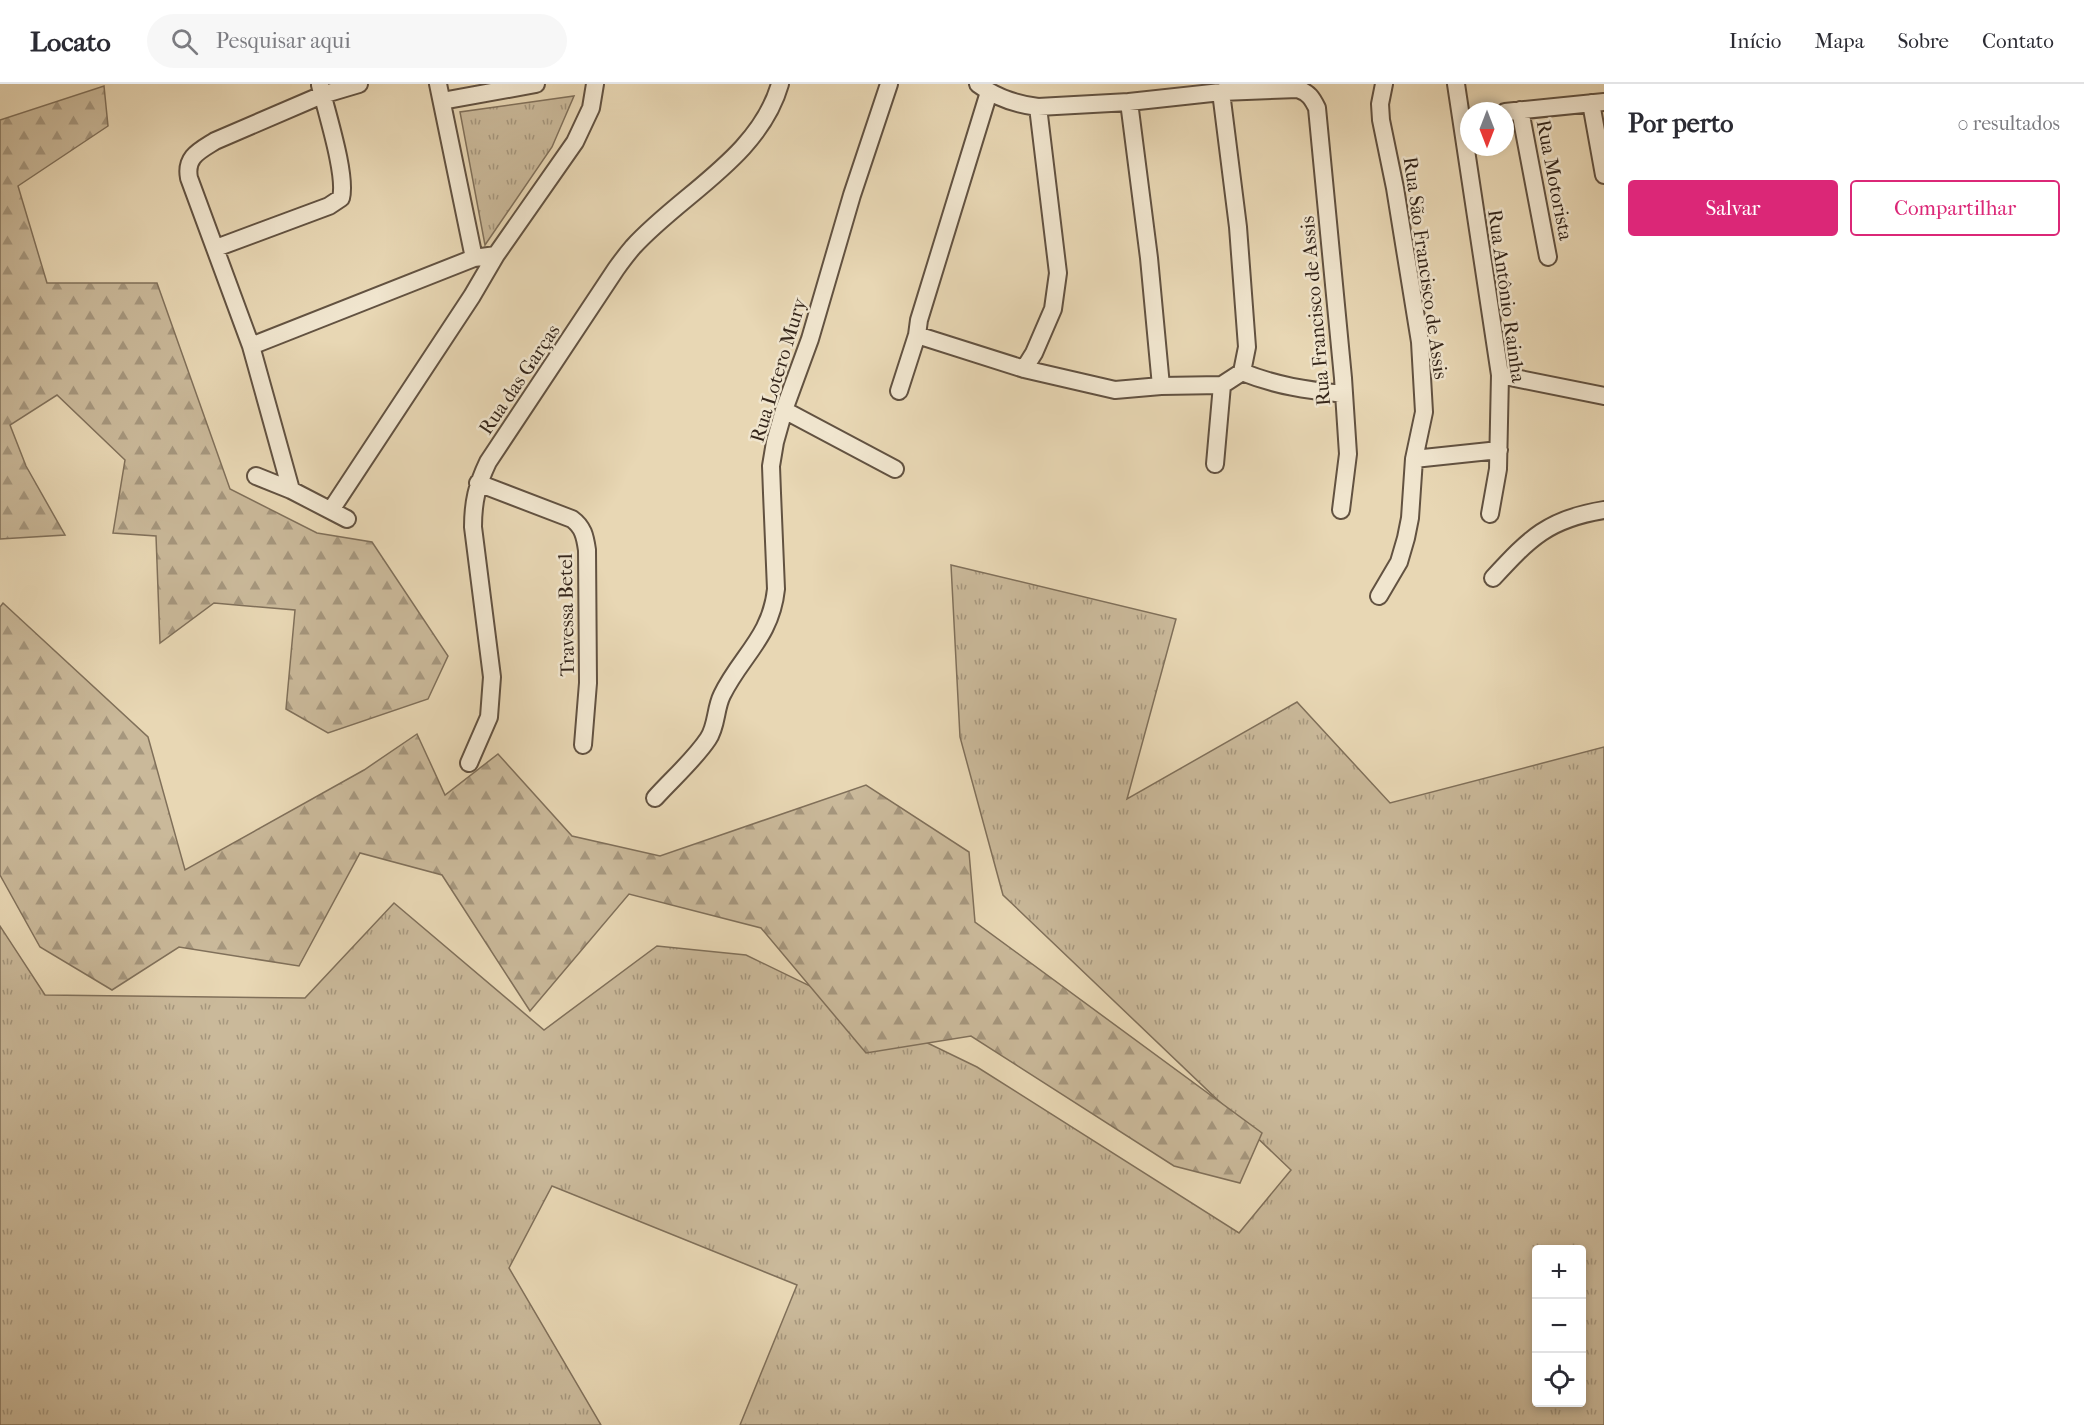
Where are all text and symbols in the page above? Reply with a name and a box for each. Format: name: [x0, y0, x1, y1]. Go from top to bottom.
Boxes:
search box: [147, 14, 567, 68]
text: Locato: [30, 25, 111, 58]
icon: search: [168, 25, 201, 58]
text: Pesquisar aqui: [216, 28, 351, 54]
text: Início: [1729, 29, 1781, 53]
text: Mapa: [1814, 29, 1864, 53]
text: Sobre: [1897, 29, 1949, 53]
text: Contato: [1982, 29, 2054, 53]
north arrow: [1460, 102, 1514, 156]
text: Por perto: [1628, 108, 1733, 139]
text: 0 resultados: [1957, 112, 2060, 135]
street label: Rua Motorista: [1532, 118, 1578, 243]
street label: Rua São Francisco de Assis: [1398, 155, 1453, 381]
button: Salvar: [1628, 180, 1838, 236]
button: Compartilhar: [1850, 180, 2060, 236]
street label: Rua Antônio Rainha: [1483, 208, 1530, 385]
street label: Rua Francisco de Assis: [1296, 215, 1335, 407]
street label: Rua Lotero Mury: [746, 294, 812, 445]
street label: Rua das Garças: [474, 320, 565, 439]
street label: Travessa Betel: [554, 553, 579, 677]
map controls: [1532, 1245, 1586, 1407]
button: +: [1532, 1245, 1586, 1299]
button: −: [1532, 1299, 1586, 1353]
button: locate: [1532, 1353, 1586, 1407]

